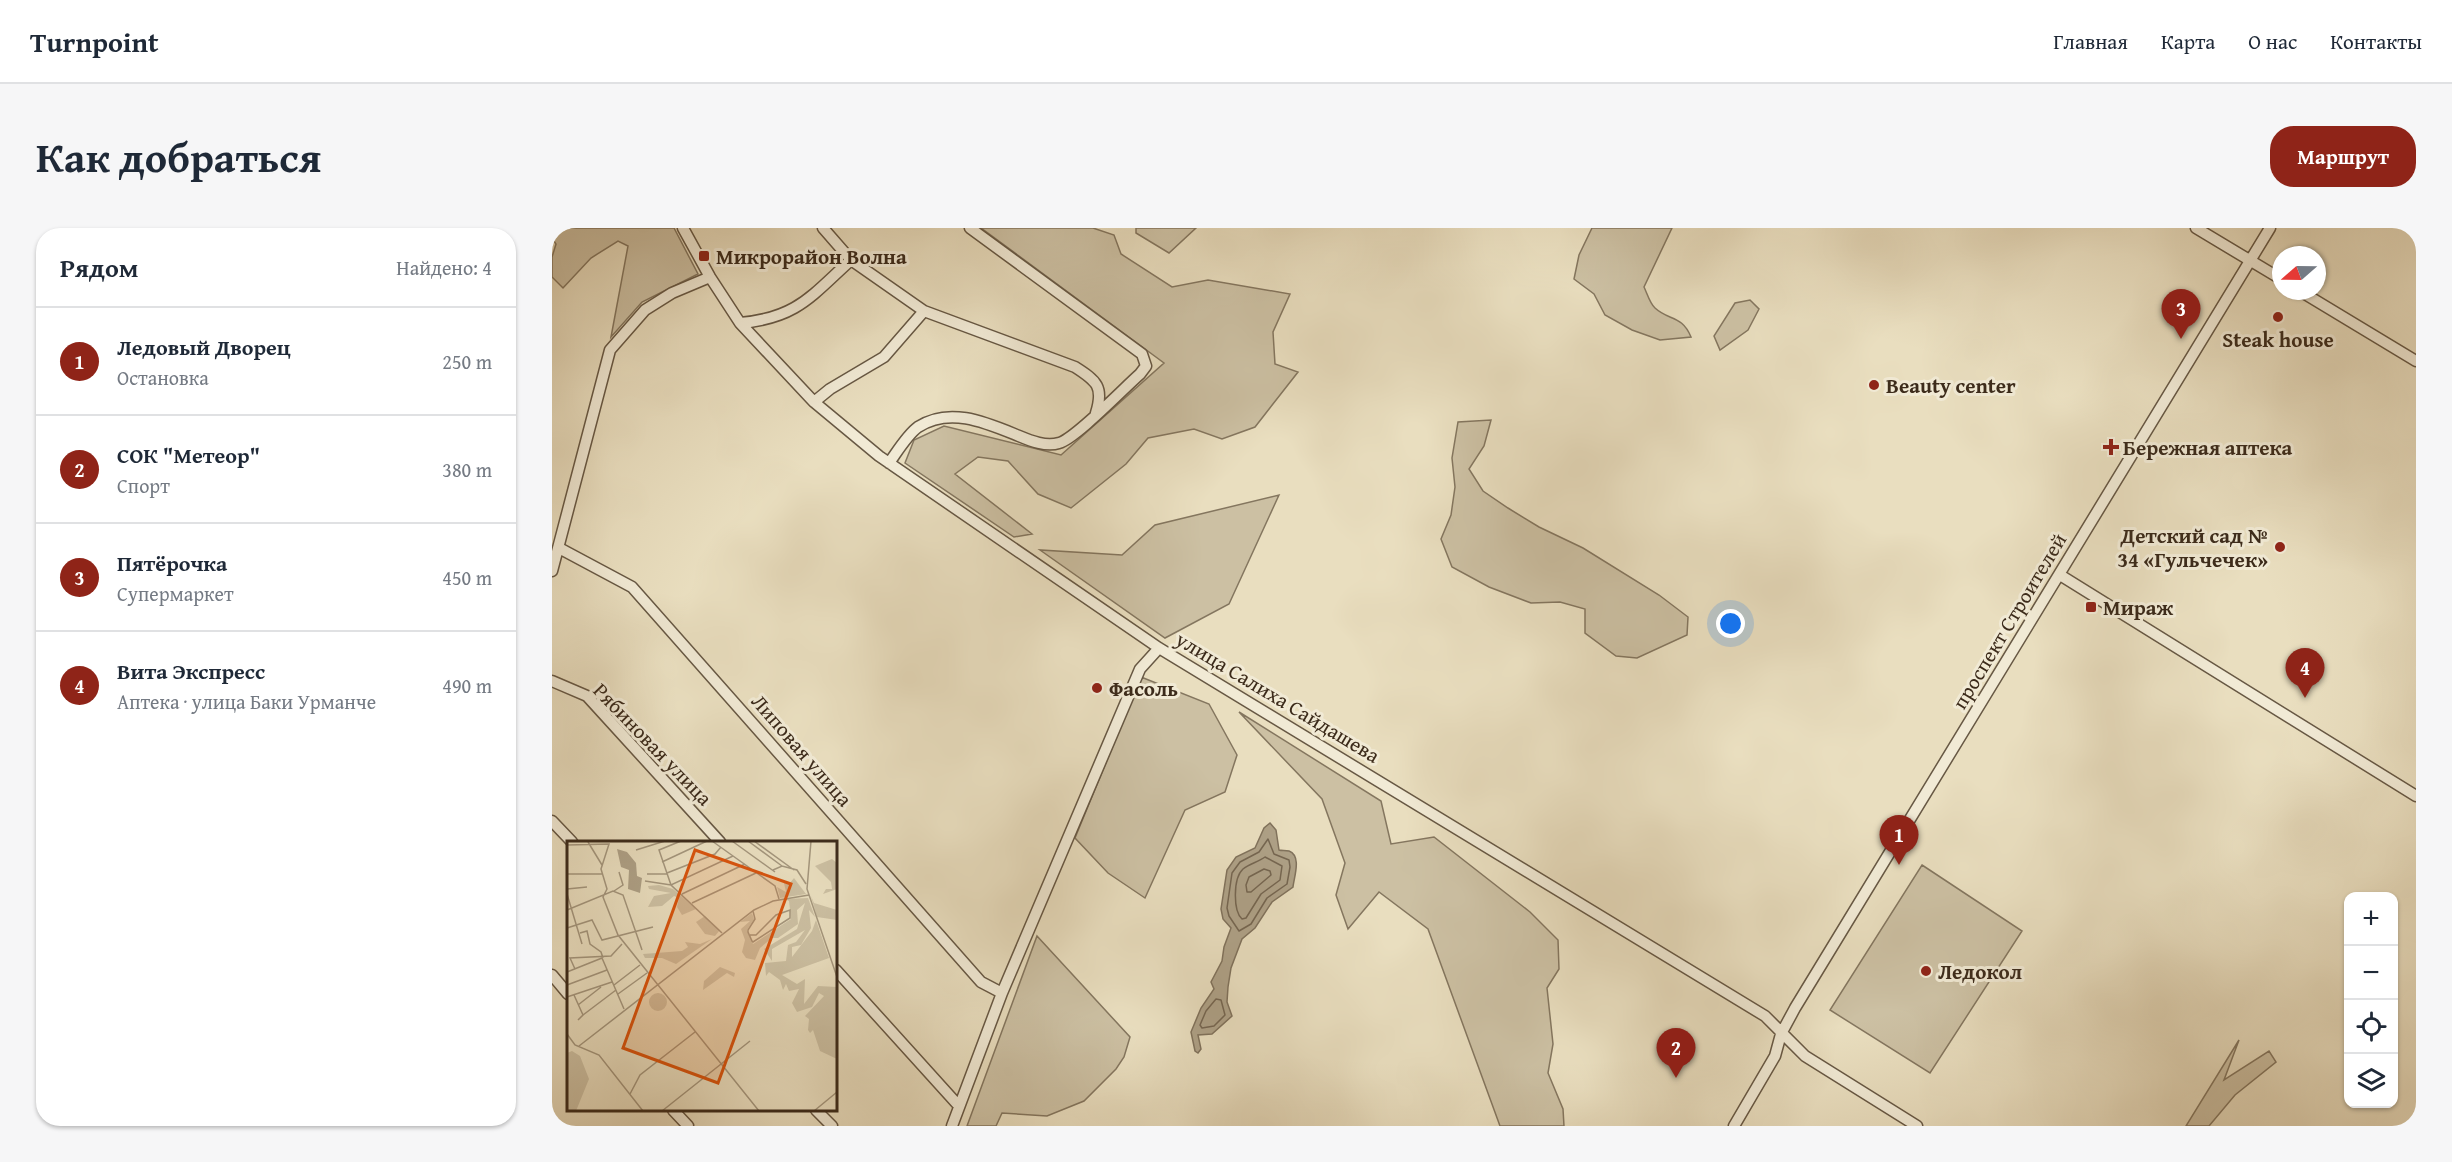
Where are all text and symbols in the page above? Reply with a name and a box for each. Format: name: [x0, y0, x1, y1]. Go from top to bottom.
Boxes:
text: Turnpoint: [30, 21, 159, 62]
text: Главная: [2053, 26, 2128, 57]
text: Карта: [2161, 26, 2215, 57]
text: О нас: [2248, 26, 2297, 57]
text: Контакты: [2330, 26, 2422, 57]
text: Как добраться: [36, 126, 321, 187]
button: Маршрут: [2270, 126, 2416, 187]
place label: Микрорайон Волна: [716, 241, 907, 272]
north arrow: [2272, 246, 2326, 300]
text: Рядом: [60, 248, 138, 287]
marker: Микрорайон Волна: [697, 249, 711, 263]
text: Найдено: 4: [396, 253, 492, 282]
pin: 3: [2162, 290, 2200, 339]
marker: Steak house: [2271, 310, 2285, 324]
place label: Steak house: [2222, 324, 2334, 355]
text: Ледовый Дворец: [117, 331, 291, 363]
text: 1: [74, 347, 85, 376]
text: 250 m: [442, 347, 492, 376]
text: Остановка: [117, 363, 209, 392]
place label: Beauty center: [1886, 370, 2016, 401]
marker: Beauty center: [1867, 378, 1881, 392]
place label: Бережная аптека: [2123, 432, 2293, 463]
text: СОК "Метеор": [117, 439, 260, 471]
marker: Бережная аптека: [2104, 440, 2118, 454]
text: 2: [74, 455, 85, 484]
text: 380 m: [442, 455, 492, 484]
text: Спорт: [117, 471, 170, 500]
place label: Детский сад № 34 «Гульчечек»: [2117, 520, 2268, 575]
street label: проспект Строителей: [1944, 527, 2074, 715]
marker: Детский сад № 34 «Гульчечек»: [2273, 540, 2287, 554]
text: Пятёрочка: [117, 547, 227, 579]
text: 3: [74, 563, 85, 592]
text: 450 m: [442, 563, 492, 592]
text: Супермаркет: [117, 579, 234, 608]
place label: Мираж: [2103, 592, 2174, 623]
marker: Мираж: [2084, 600, 2098, 614]
your location: [1716, 609, 1745, 638]
street label: улица Салиха Сайдашева: [1169, 623, 1386, 770]
pin: 4: [2286, 648, 2324, 698]
text: Вита Экспресс: [117, 655, 265, 687]
text: 4: [74, 671, 85, 700]
text: 490 m: [442, 671, 492, 700]
place label: Фасоль: [1109, 673, 1178, 704]
street label: Рябиновая улица: [586, 676, 720, 812]
marker: Фасоль: [1090, 681, 1104, 695]
text: Аптека · улица Баки Урманче: [117, 687, 376, 716]
street label: Липовая улица: [744, 687, 860, 813]
pin: 1: [1880, 816, 1918, 865]
inset map: [567, 841, 837, 1111]
map controls: [2344, 892, 2398, 1108]
button: +: [2344, 892, 2398, 946]
button: −: [2344, 946, 2398, 1000]
place label: Ледокол: [1938, 956, 2022, 987]
marker: Ледокол: [1919, 964, 1933, 978]
button: locate: [2344, 1000, 2398, 1054]
pin: 2: [1656, 1028, 1696, 1078]
button: layers: [2344, 1054, 2398, 1108]

